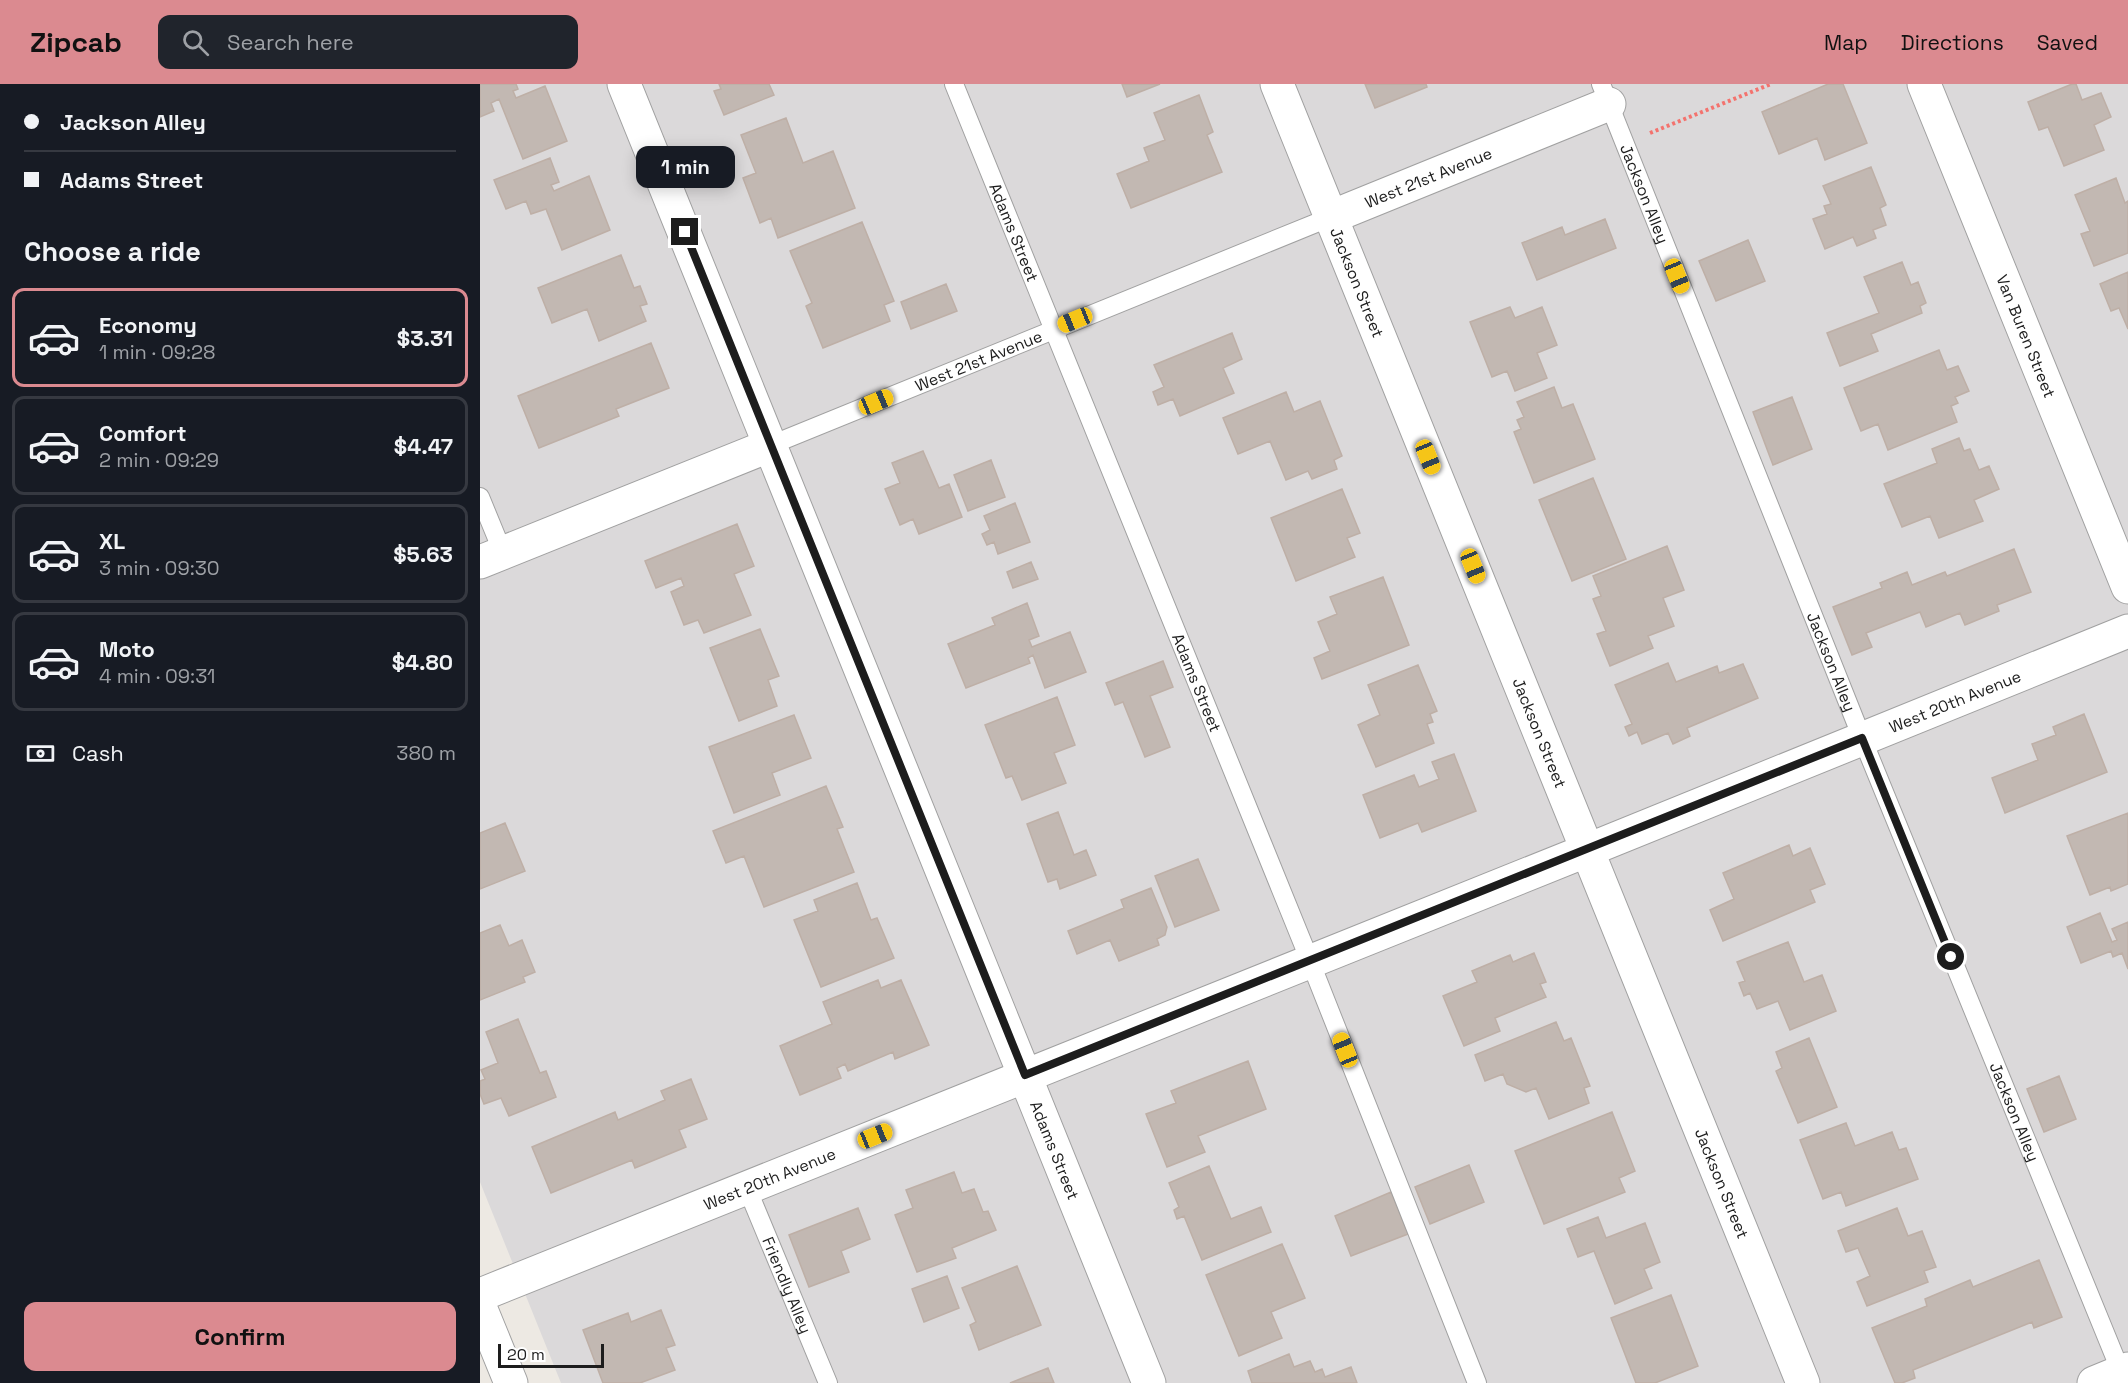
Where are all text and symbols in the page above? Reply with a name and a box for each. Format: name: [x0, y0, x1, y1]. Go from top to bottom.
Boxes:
search box: [158, 15, 578, 69]
text: Zipcab: [30, 24, 122, 60]
icon: search: [179, 26, 212, 59]
text: Search here: [227, 28, 354, 56]
text: Map: [1824, 29, 1868, 56]
text: Directions: [1901, 29, 2004, 56]
text: Saved: [2037, 29, 2098, 56]
text: Jackson Alley: [60, 108, 206, 136]
street label: Jackson Alley: [1615, 141, 1674, 246]
street label: West 21st Avenue: [1362, 142, 1495, 213]
callout: 1 min: [636, 145, 734, 187]
text: 1 min: [661, 154, 710, 180]
text: Adams Street: [60, 166, 203, 194]
street label: Adams Street: [985, 180, 1044, 285]
route end: [671, 218, 698, 245]
street label: Jackson Street: [1326, 224, 1389, 341]
text: Choose a ride: [24, 234, 201, 269]
car: [1662, 256, 1692, 296]
street label: Van Buren Street: [1992, 271, 2061, 401]
car: [1055, 305, 1095, 335]
icon: car: [27, 311, 81, 365]
text: Economy: [99, 311, 197, 339]
text: $3.31: [397, 324, 453, 352]
street label: West 21st Avenue: [912, 325, 1045, 396]
text: 1 min · 09:28: [99, 339, 216, 365]
car: [856, 387, 896, 417]
icon: car: [27, 419, 81, 473]
text: Comfort: [99, 419, 187, 447]
text: $4.47: [394, 432, 453, 460]
car: [1413, 437, 1443, 477]
text: 2 min · 09:29: [99, 447, 219, 473]
icon: car: [27, 527, 81, 581]
text: XL: [99, 527, 125, 555]
text: $5.63: [393, 540, 453, 568]
car: [1458, 546, 1488, 586]
text: 3 min · 09:30: [99, 555, 220, 581]
street label: Jackson Alley: [1802, 609, 1861, 715]
street label: Adams Street: [1168, 630, 1226, 735]
icon: car: [27, 635, 81, 689]
text: Moto: [99, 635, 155, 663]
text: $4.80: [392, 648, 453, 676]
text: 4 min · 09:31: [99, 663, 215, 689]
street label: West 20th Avenue: [1886, 665, 2024, 737]
street label: Jackson Street: [1508, 675, 1571, 791]
icon: cash: [24, 737, 57, 770]
text: Cash: [72, 739, 124, 767]
text: 380 m: [396, 740, 456, 766]
route start: [1937, 943, 1964, 970]
car: [1330, 1030, 1360, 1070]
street label: Jackson Alley: [1985, 1059, 2044, 1165]
street label: Adams Street: [1026, 1098, 1084, 1203]
car: [855, 1121, 895, 1151]
street label: Jackson Street: [1690, 1125, 1754, 1242]
street label: West 20th Avenue: [700, 1143, 839, 1215]
street label: Friendly Alley: [758, 1233, 817, 1337]
button: Confirm: [24, 1302, 456, 1371]
scale bar: [498, 1341, 604, 1368]
text: 20 m: [507, 1344, 545, 1365]

